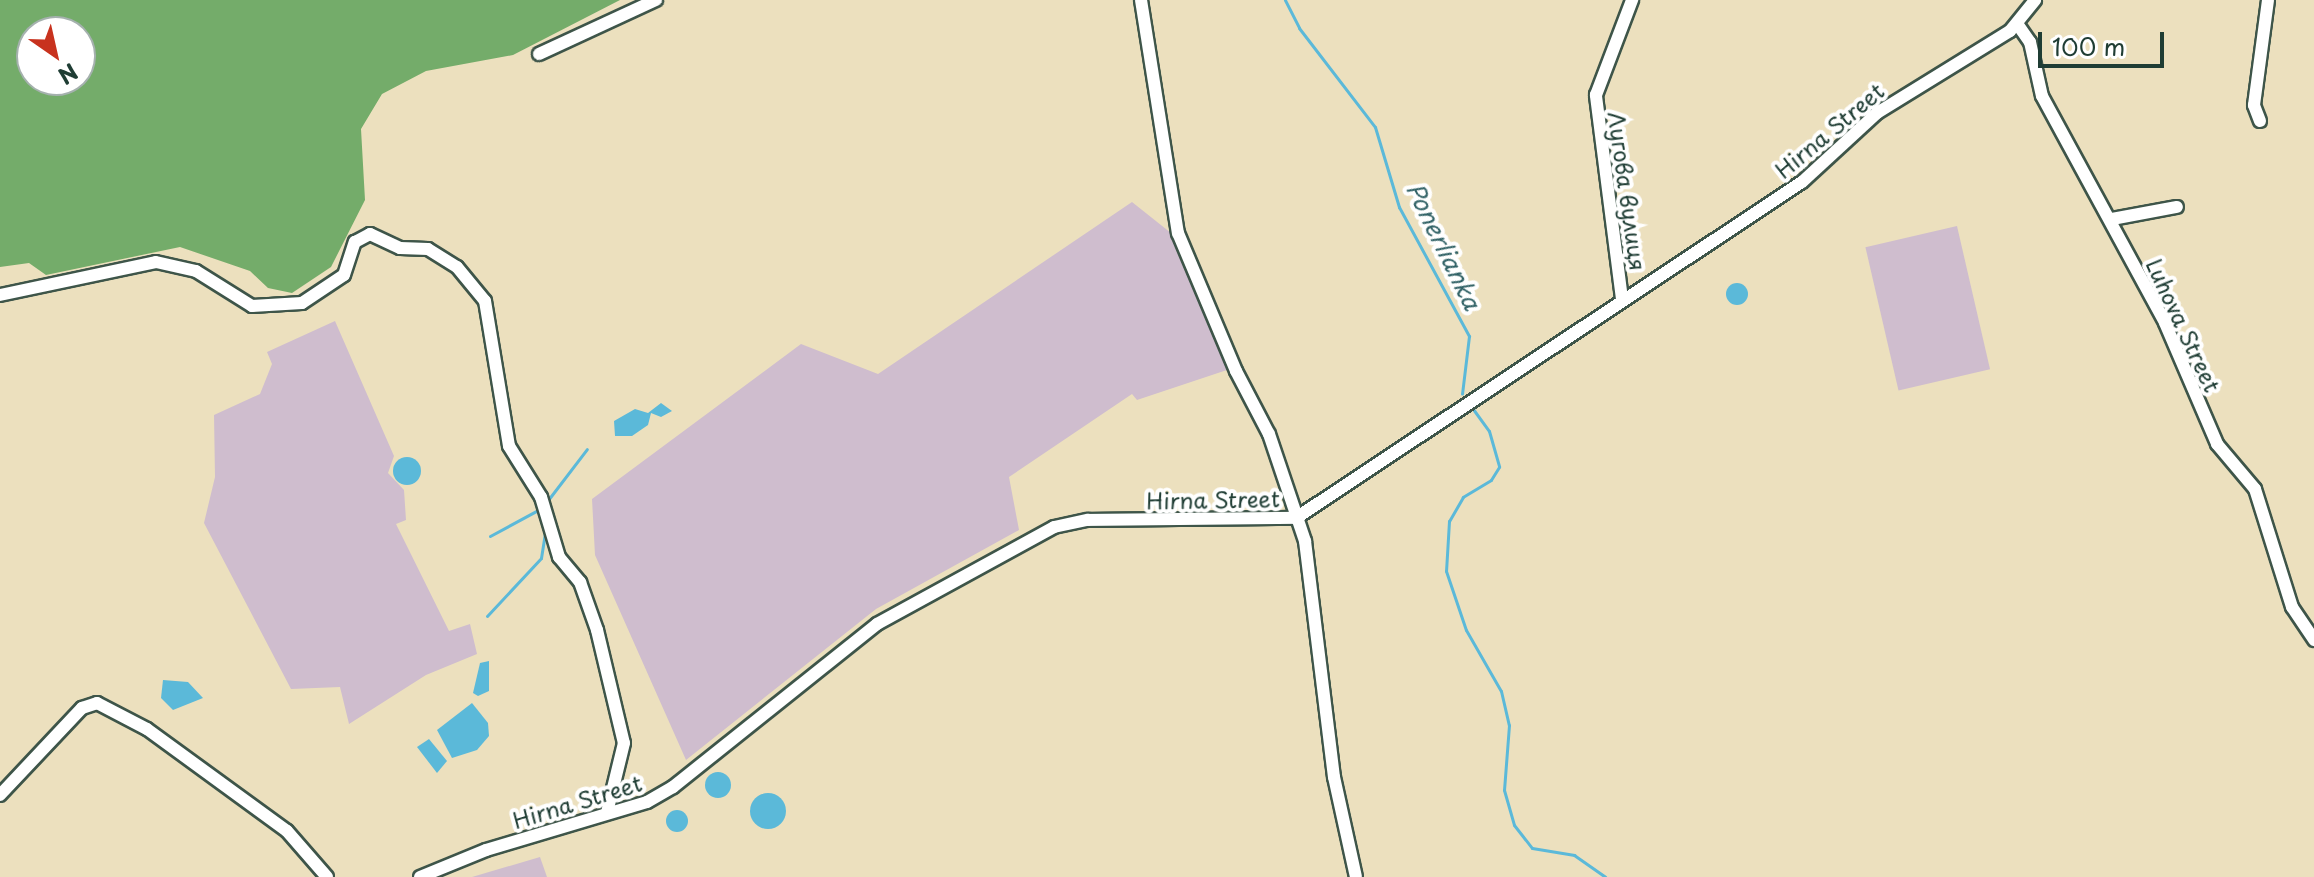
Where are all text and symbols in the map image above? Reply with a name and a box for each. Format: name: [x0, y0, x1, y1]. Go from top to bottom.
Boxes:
north arrow: [16, 16, 96, 96]
scale bar: [2042, 16, 2168, 66]
text: 100 m: [2052, 28, 2125, 64]
text: N: [52, 56, 85, 93]
street label: Hirna Street: [1769, 77, 1889, 183]
street label: Лугова вулиця: [1604, 109, 1652, 273]
water label: Ponerlianka: [1401, 178, 1487, 314]
street label: Luhova Street: [2141, 254, 2227, 396]
street label: Hirna Street: [1146, 485, 1280, 513]
street label: Hirna Street: [509, 769, 645, 833]

